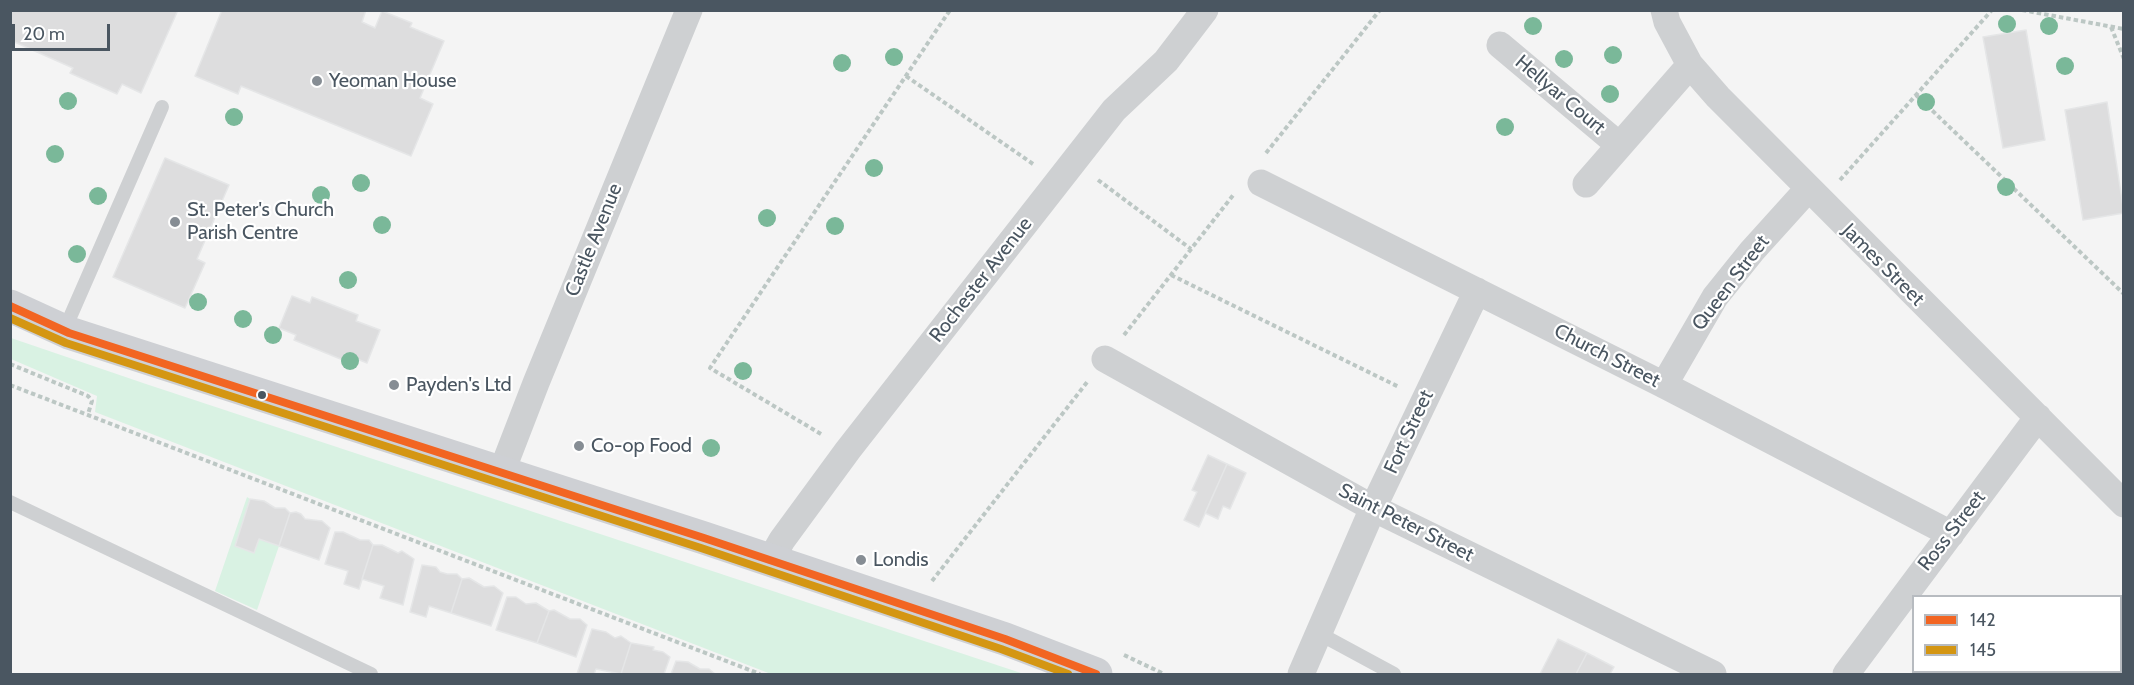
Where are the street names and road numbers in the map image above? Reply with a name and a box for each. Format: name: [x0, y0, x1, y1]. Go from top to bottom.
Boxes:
street label: Hellyar Court: [1510, 50, 1610, 140]
street label: Castle Avenue: [560, 180, 628, 300]
street label: Rochester Avenue: [925, 213, 1037, 347]
street label: James Street: [1837, 219, 1929, 311]
street label: Queen Street: [1687, 231, 1775, 335]
street label: Church Street: [1550, 319, 1664, 393]
street label: Fort Street: [1379, 386, 1439, 478]
street label: Saint Peter Street: [1334, 479, 1478, 567]
street label: Ross Street: [1913, 486, 1991, 576]

